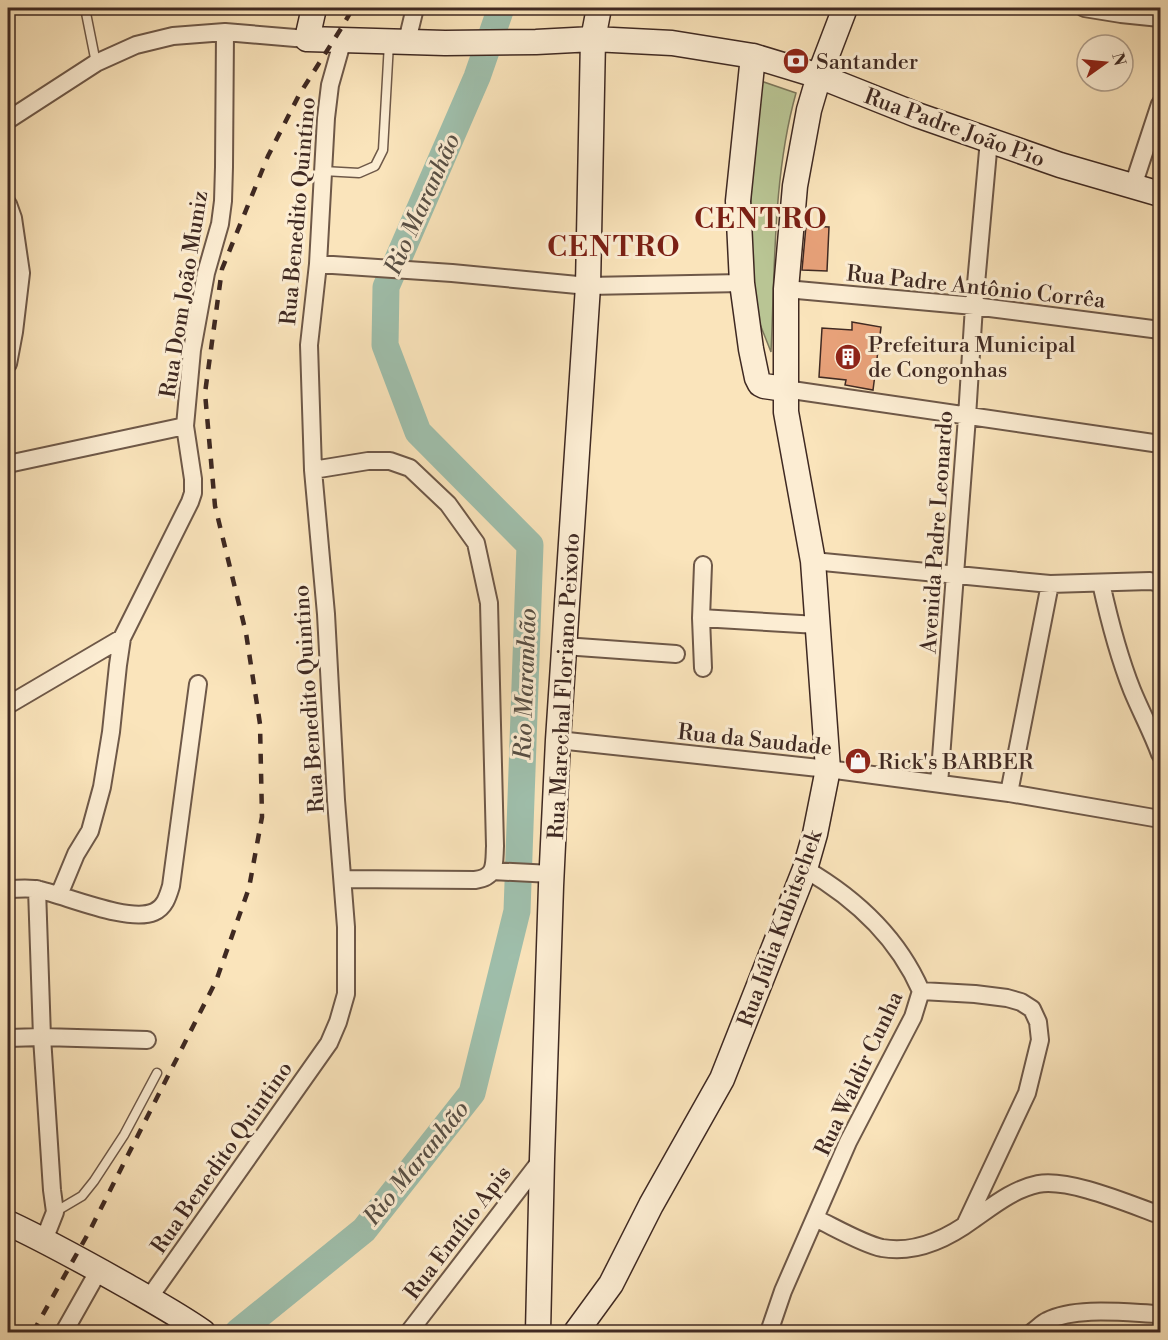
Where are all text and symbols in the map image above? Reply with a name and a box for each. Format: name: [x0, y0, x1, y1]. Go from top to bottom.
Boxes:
north arrow: [1075, 33, 1135, 93]
bank icon: Santander: [781, 46, 811, 76]
place label: Santander: [816, 49, 918, 76]
text: N: [1107, 51, 1130, 68]
street label: Rua Padre João Pio: [860, 83, 1049, 174]
street label: Rua Benedito Quintino: [275, 96, 322, 326]
water label: Rio Maranhão: [378, 129, 467, 281]
street label: Rua Dom João Muniz: [155, 189, 214, 400]
district label: CENTRO: [694, 202, 828, 237]
district label: CENTRO: [547, 230, 681, 265]
street label: Rua Padre Antônio Corrêa: [845, 260, 1108, 315]
place label: Prefeitura Municipal de Congonhas: [868, 332, 1076, 384]
building icon: Prefeitura Municipal de Congonhas: [833, 342, 863, 372]
street label: Avenida Padre Leonardo: [915, 410, 959, 655]
street label: Rua Marechal Floriano Peixoto: [543, 532, 586, 840]
street label: Rua Benedito Quintino: [288, 584, 331, 814]
water label: Rio Maranhão: [508, 608, 544, 761]
street label: Rua da Saudade: [676, 719, 833, 762]
shop icon: Rick's BARBER: [843, 746, 873, 776]
place label: Rick's BARBER: [878, 749, 1034, 776]
street label: Rua Júlia Kubitschek: [732, 825, 829, 1031]
street label: Rua Waldir Cunha: [809, 986, 910, 1160]
street label: Rua Benedito Quintino: [146, 1056, 299, 1259]
water label: Rio Maranhão: [357, 1095, 476, 1233]
street label: Rua Emílio Apis: [399, 1161, 517, 1305]

